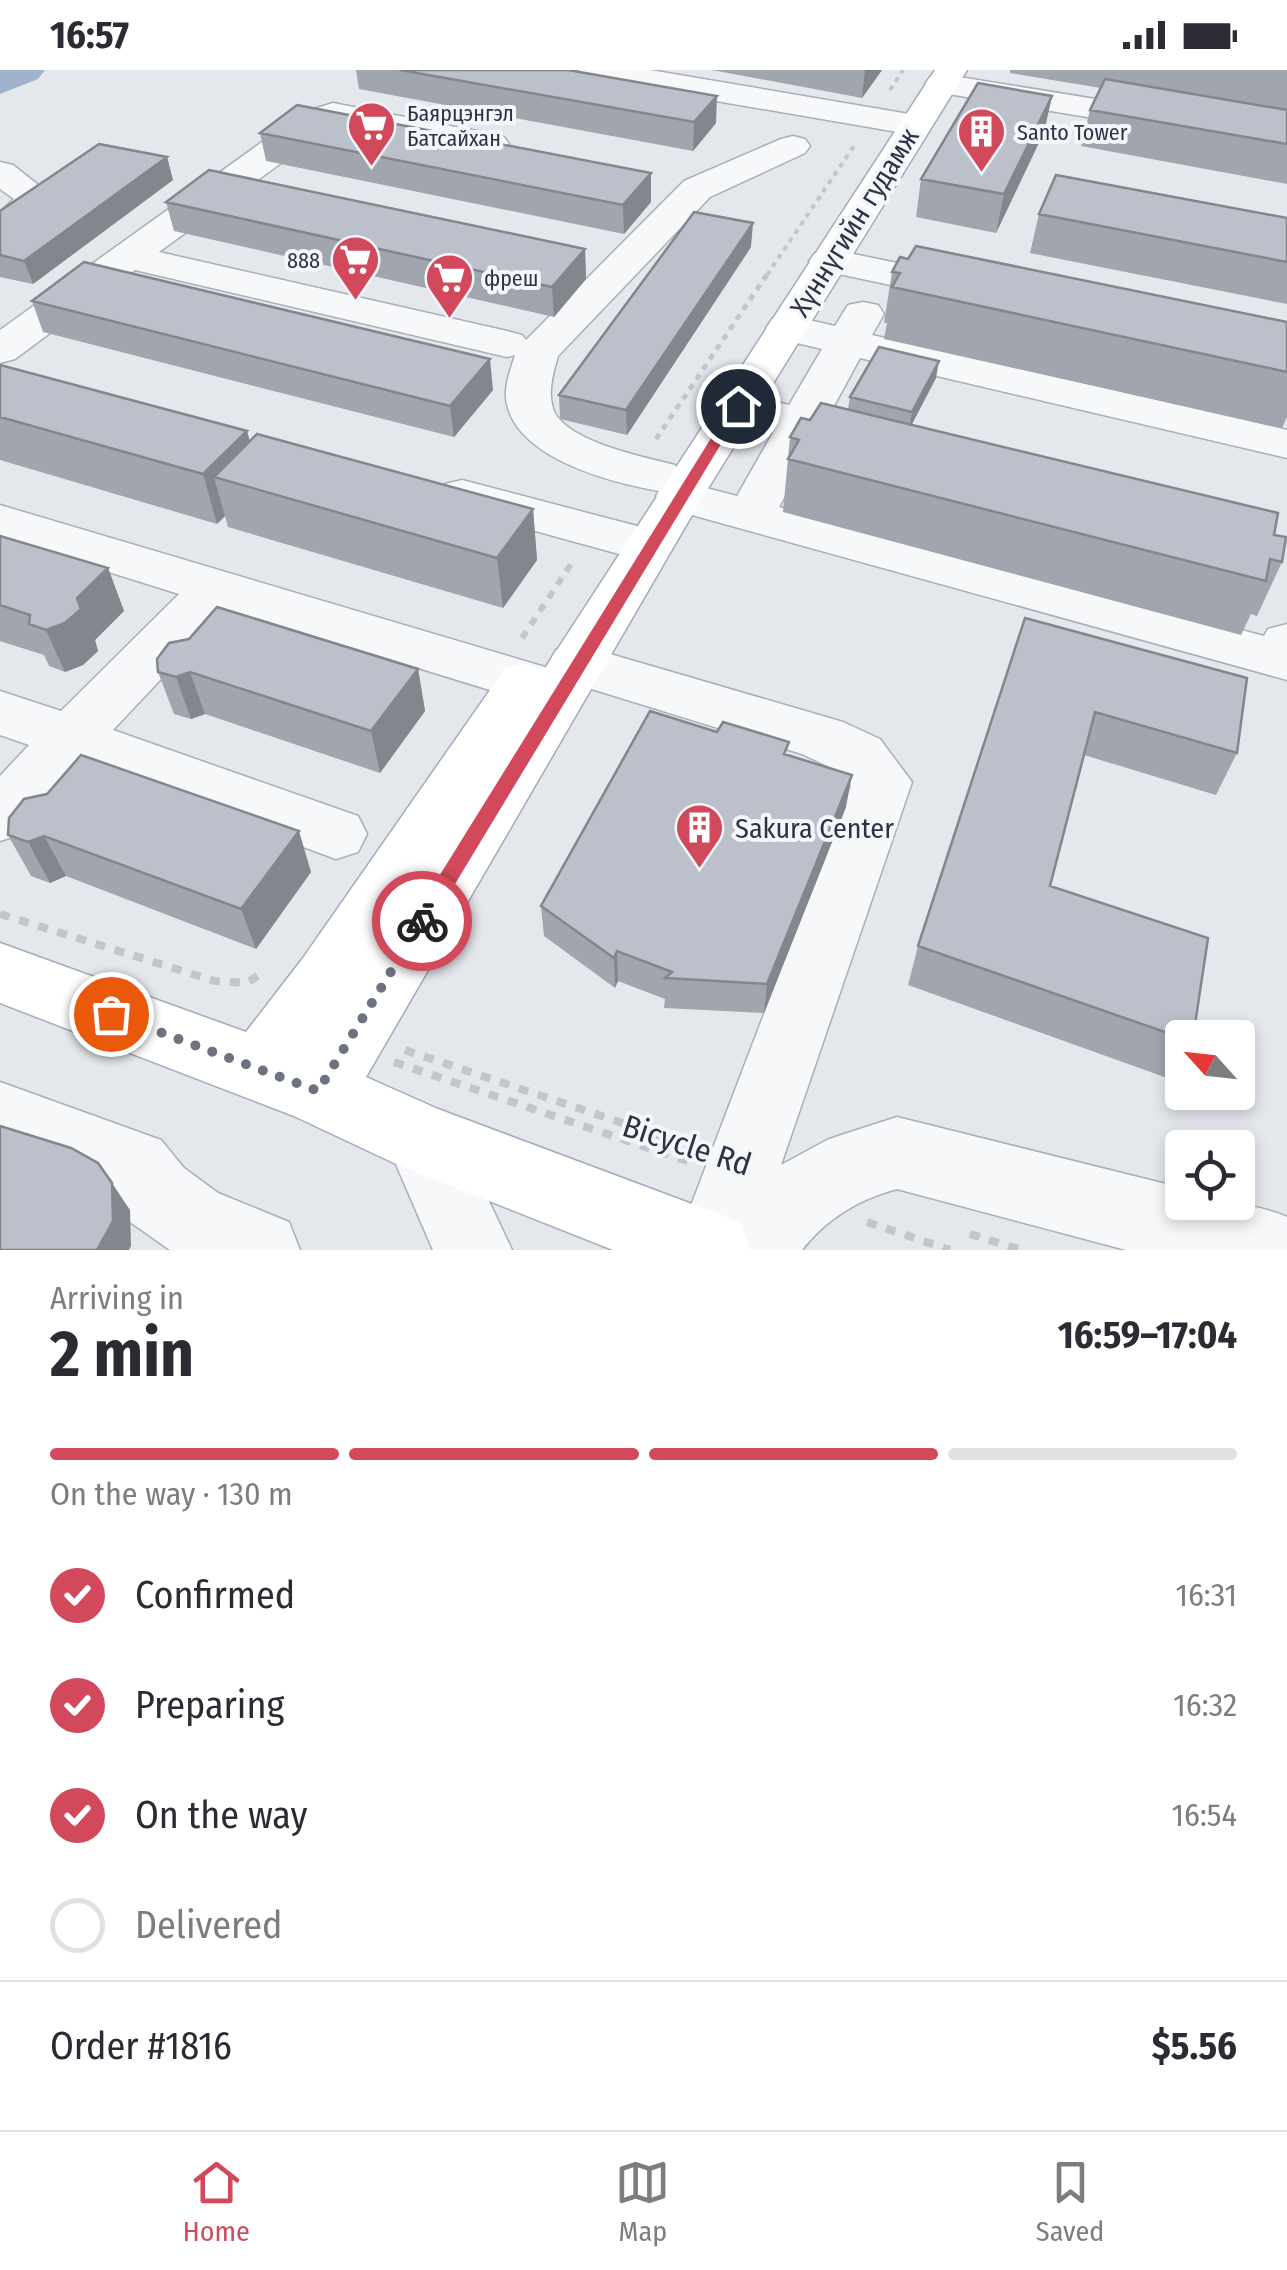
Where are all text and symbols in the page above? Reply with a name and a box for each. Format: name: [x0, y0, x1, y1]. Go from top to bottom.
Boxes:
text: 16:57: [50, 12, 129, 58]
supermarket icon: Баярцэнгэл Батсайхан: [346, 100, 398, 168]
place label: Баярцэнгэл Батсайхан: [407, 100, 514, 152]
building icon: Santo Tower: [956, 106, 1008, 174]
place label: Santo Tower: [1017, 119, 1128, 146]
street label: Хүннүгийн гудамж: [783, 122, 926, 323]
supermarket icon: 888: [329, 234, 381, 302]
place label: 888: [287, 247, 320, 274]
supermarket icon: фреш: [423, 252, 475, 320]
place label: фреш: [484, 265, 538, 292]
pin: [696, 364, 781, 449]
icon: home: [711, 379, 766, 434]
building icon: Sakura Center: [674, 802, 726, 870]
place label: Sakura Center: [735, 812, 894, 845]
courier: [372, 871, 472, 971]
icon: bike: [395, 894, 450, 949]
pin: [69, 972, 154, 1057]
icon: bag: [84, 987, 139, 1042]
north arrow: [1165, 1020, 1255, 1110]
map controls: [1165, 1020, 1255, 1220]
street label: Bicycle Rd: [618, 1106, 756, 1184]
button: locate: [1165, 1130, 1255, 1220]
text: Arriving in: [50, 1279, 184, 1317]
text: 16:59–17:04: [1058, 1312, 1237, 1358]
text: 2 min: [50, 1315, 194, 1393]
text: On the way · 130 m: [50, 1475, 293, 1513]
icon: check: [50, 1568, 105, 1623]
text: Confirmed: [135, 1572, 295, 1618]
text: 16:31: [1175, 1576, 1237, 1614]
icon: check: [50, 1678, 105, 1733]
text: Preparing: [135, 1682, 284, 1728]
text: 16:32: [1173, 1686, 1237, 1724]
icon: check: [50, 1788, 105, 1843]
text: On the way: [135, 1792, 307, 1838]
text: 16:54: [1172, 1796, 1237, 1834]
text: Delivered: [135, 1902, 282, 1948]
text: Order #1816: [50, 2023, 232, 2069]
text: $5.56: [1152, 2023, 1237, 2069]
tab: Home: [183, 2155, 250, 2248]
tab: Map: [615, 2155, 670, 2248]
tab: Saved: [1036, 2155, 1104, 2248]

